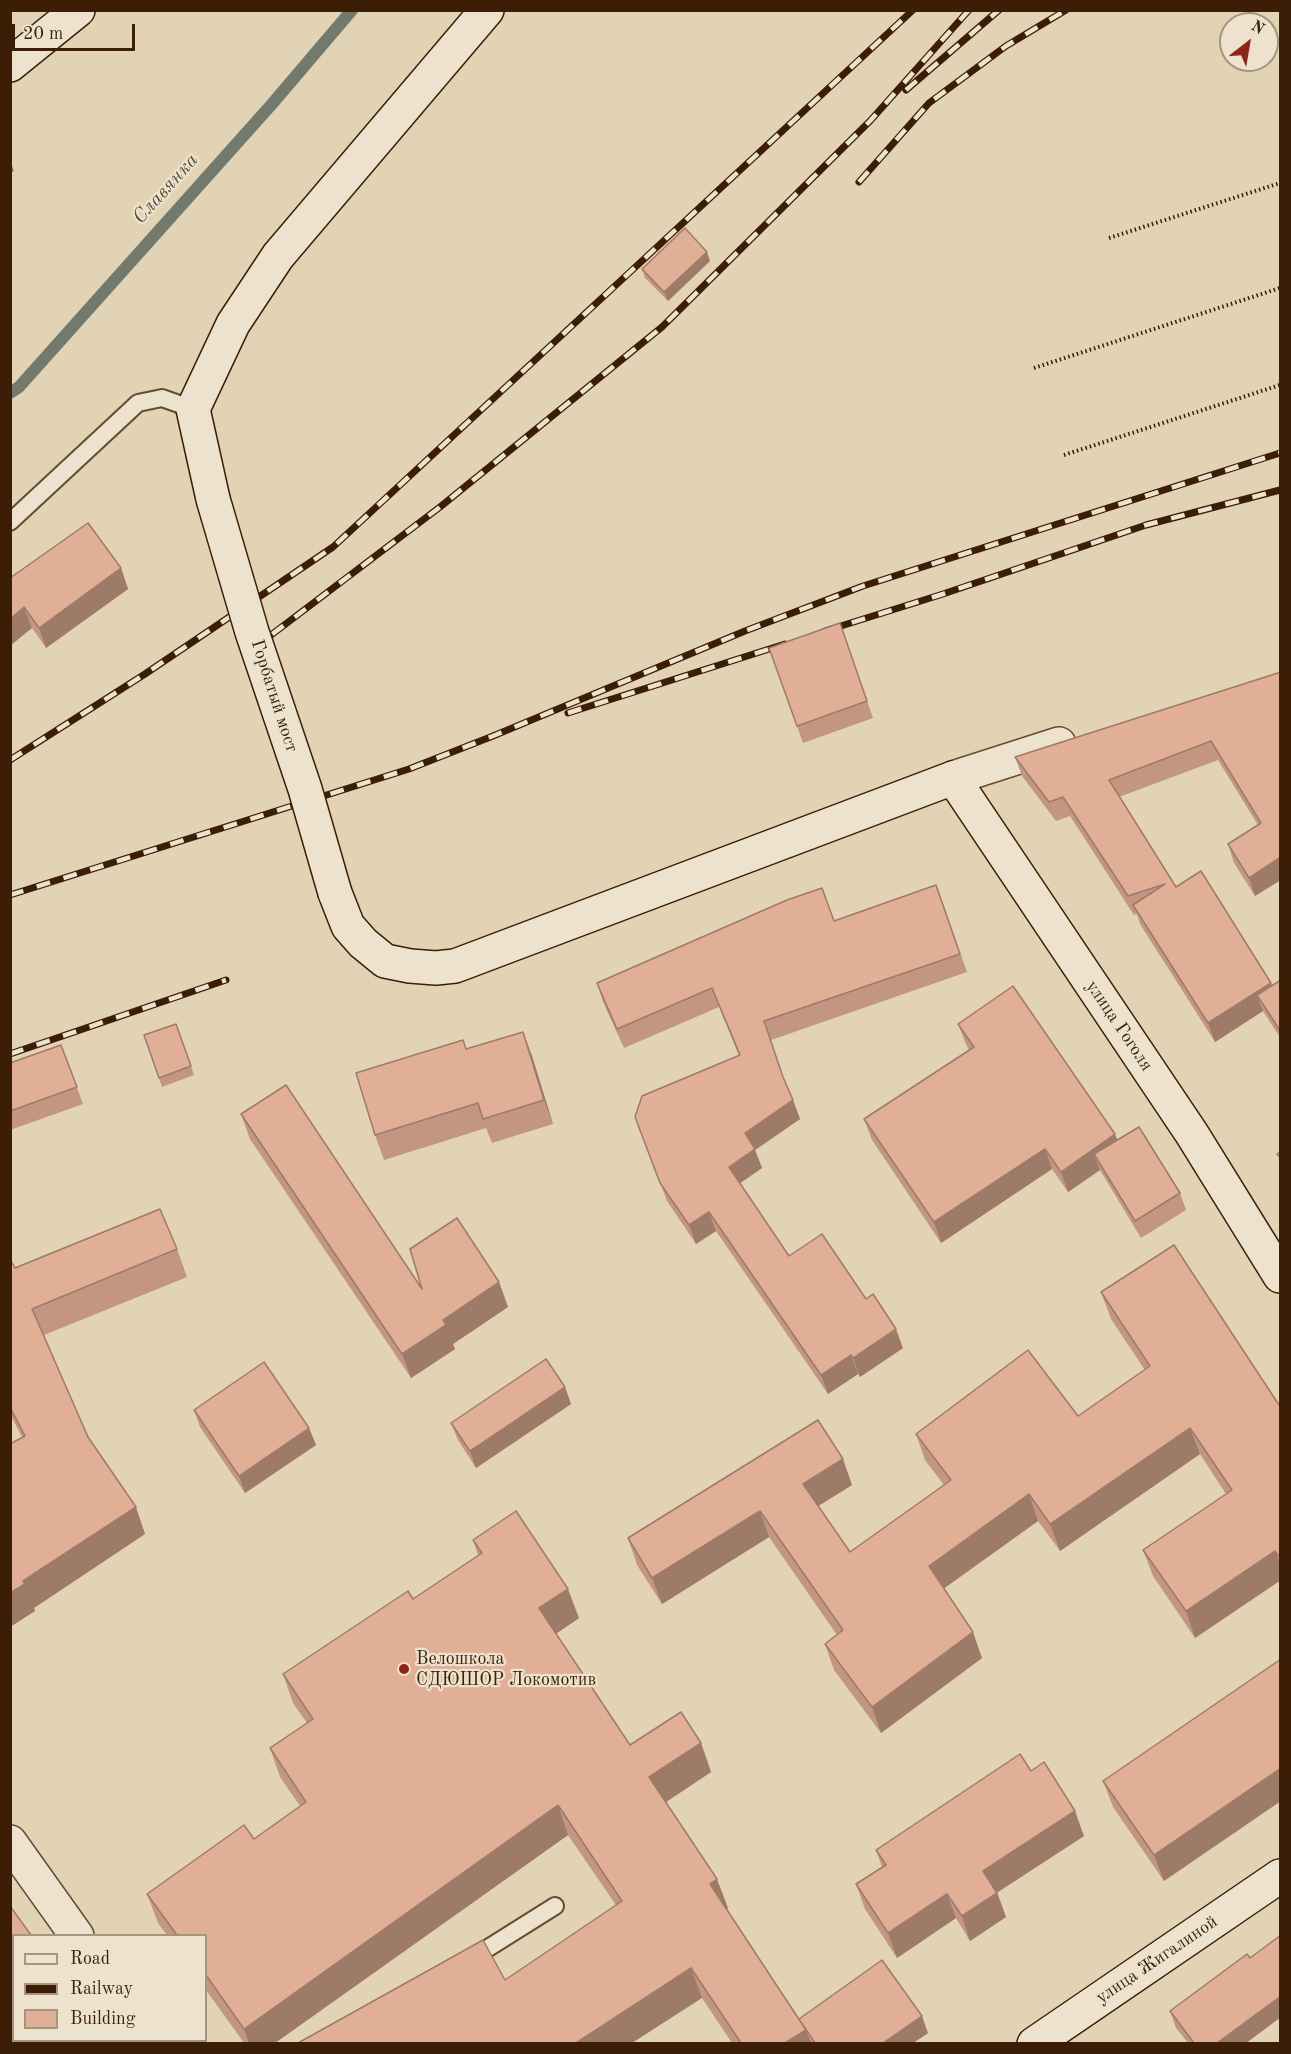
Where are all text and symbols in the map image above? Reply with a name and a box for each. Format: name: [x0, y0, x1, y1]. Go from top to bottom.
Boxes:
scale bar: [15, 12, 138, 50]
north arrow: [1219, 12, 1279, 72]
text: N: [1248, 18, 1267, 38]
text: 20 m: [23, 25, 63, 43]
water label: Славянка: [128, 149, 204, 229]
street label: Горбатый мост: [246, 637, 302, 755]
street label: улица Гоголя: [1081, 977, 1157, 1075]
place label: Велошкола СДЮШОР Локомотив: [416, 1648, 596, 1690]
marker: Велошкола СДЮШОР Локомотив: [397, 1662, 411, 1676]
street label: улица Жигалиной: [1092, 1911, 1222, 2009]
legend: [12, 1934, 207, 2042]
text: Road: [70, 1950, 110, 1968]
text: Railway: [70, 1980, 133, 1998]
text: Building: [70, 2010, 135, 2028]

